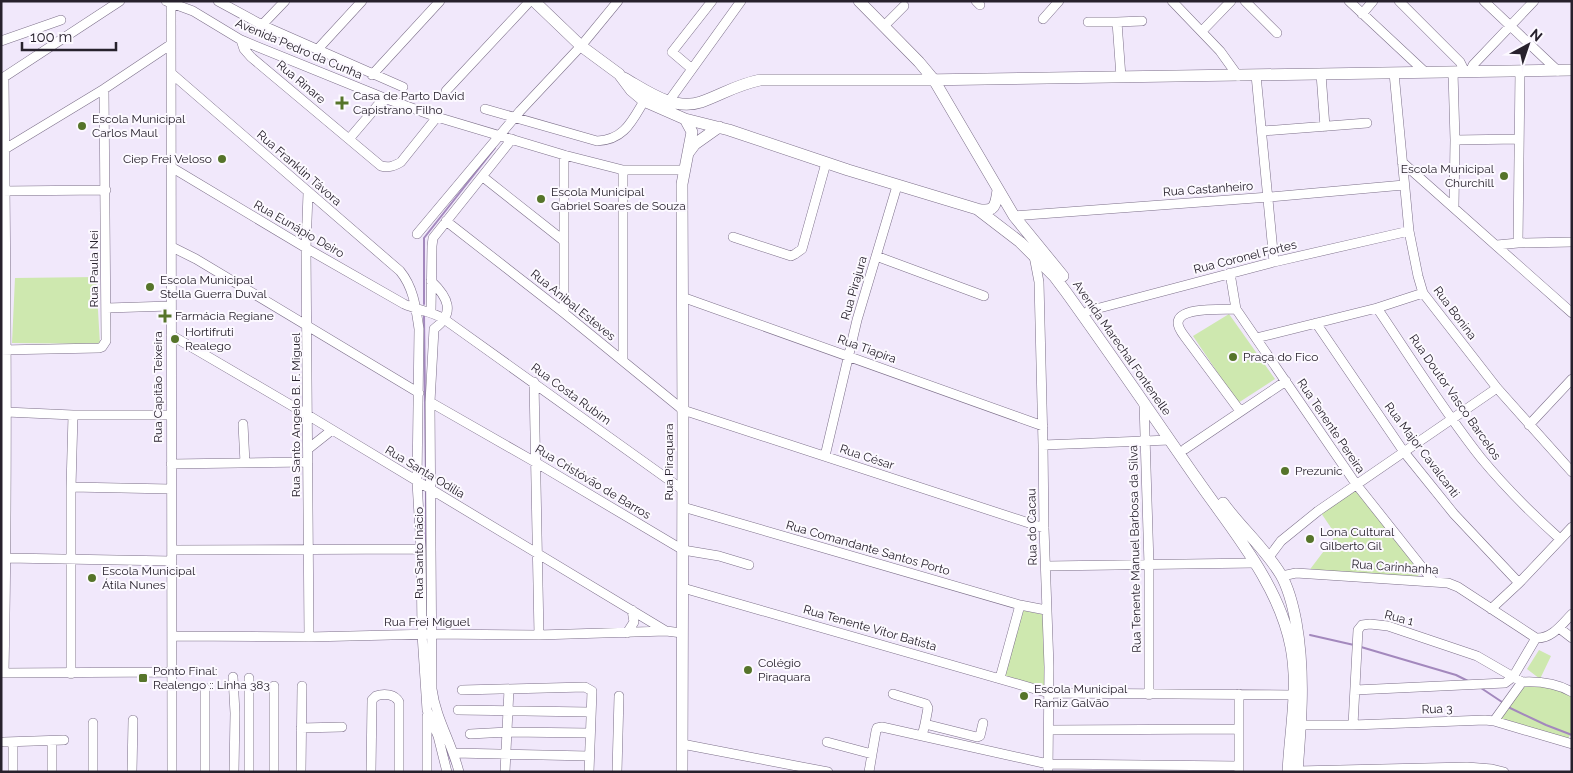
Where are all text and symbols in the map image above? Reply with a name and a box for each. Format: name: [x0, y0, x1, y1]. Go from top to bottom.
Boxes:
street label: Avenida Pedro da Cunha: [233, 16, 365, 82]
scale bar: [22, 20, 116, 52]
north arrow: [1503, 20, 1553, 70]
text: N: [1527, 25, 1546, 45]
text: 100 m: [30, 28, 72, 46]
street label: Rua Rinare: [274, 58, 328, 106]
place label: Casa de Parto David Capistrano Filho: [353, 89, 464, 117]
marker: Casa de Parto David Capistrano Filho: [335, 96, 349, 110]
place label: Escola Municipal Carlos Maul: [92, 112, 186, 140]
marker: Escola Municipal Carlos Maul: [76, 120, 88, 132]
street label: Rua Franklin Távora: [254, 128, 344, 208]
place label: Ciep Frei Veloso: [123, 152, 212, 166]
marker: Ciep Frei Veloso: [216, 153, 228, 165]
place label: Escola Municipal Churchill: [1401, 162, 1495, 190]
marker: Escola Municipal Churchill: [1498, 170, 1510, 182]
street label: Rua Castanheiro: [1162, 179, 1254, 199]
place label: Escola Municipal Gabriel Soares de Souza: [551, 185, 686, 213]
marker: Escola Municipal Gabriel Soares de Souza: [535, 193, 547, 205]
street label: Rua Eunápio Deiro: [251, 197, 347, 261]
street label: Rua Paula Nei: [87, 230, 101, 308]
street label: Rua Coronel Fortes: [1192, 237, 1298, 277]
street label: Rua Pirajura: [838, 254, 870, 322]
street label: Rua Anibal Esteves: [528, 267, 618, 343]
place label: Escola Municipal Stella Guerra Duval: [160, 273, 268, 301]
street label: Avenida Marechal Fontenelle: [1070, 278, 1174, 418]
marker: Escola Municipal Stella Guerra Duval: [144, 281, 156, 293]
street label: Rua Bonina: [1431, 284, 1479, 342]
place label: Farmácia Regiane: [175, 309, 274, 323]
marker: Farmácia Regiane: [159, 310, 171, 322]
place label: Hortifruti Realego: [185, 325, 234, 353]
street label: Rua Capitão Teixeira: [151, 331, 165, 443]
street label: Rua Santo Angelo B. F. Miguel: [289, 332, 303, 497]
street label: Rua Tiapira: [836, 332, 898, 366]
street label: Rua Doutor Vasco Barcelos: [1406, 332, 1504, 463]
marker: Hortifruti Realego: [169, 333, 181, 345]
place label: Praça do Fico: [1243, 350, 1318, 364]
marker: Praça do Fico: [1227, 351, 1239, 363]
street label: Rua Costa Rubim: [528, 360, 614, 428]
street label: Rua Tenente Pereira: [1294, 376, 1368, 476]
street label: Rua Major Cavalcanti: [1382, 400, 1462, 500]
street label: Rua Piraquara: [662, 423, 676, 501]
street label: Rua Cristóvão de Barros: [533, 442, 654, 522]
street label: Rua César: [838, 442, 897, 473]
street label: Rua Santa Odília: [383, 443, 467, 501]
street label: Rua Tenente Manuel Barbosa da Silva: [1126, 445, 1144, 653]
place label: Prezunic: [1295, 464, 1343, 478]
marker: Prezunic: [1279, 465, 1291, 477]
street label: Rua do Cacau: [1024, 488, 1040, 566]
street label: Rua Santo Inácio: [412, 507, 426, 599]
street label: Rua Comandante Santos Porto: [784, 518, 952, 578]
place label: Lona Cultural Gilberto Gil: [1320, 525, 1395, 553]
marker: Lona Cultural Gilberto Gil: [1304, 533, 1316, 545]
street label: Rua Carinhanha: [1351, 557, 1439, 577]
place label: Escola Municipal Átila Nunes: [102, 564, 196, 592]
marker: Escola Municipal Átila Nunes: [86, 572, 98, 584]
street label: Rua Tenente Vítor Batista: [802, 602, 938, 654]
street label: Rua 1: [1383, 607, 1415, 629]
street label: Rua Frei Miguel: [384, 615, 471, 629]
place label: Colégio Piraquara: [758, 656, 811, 684]
place label: Ponto Final: Realengo :: Linha 383: [153, 664, 270, 692]
marker: Colégio Piraquara: [742, 664, 754, 676]
marker: Ponto Final: Realengo :: Linha 383: [137, 672, 149, 684]
place label: Escola Municipal Ramiz Galvão: [1034, 682, 1128, 710]
marker: Escola Municipal Ramiz Galvão: [1018, 690, 1030, 702]
street label: Rua 3: [1421, 701, 1453, 717]

